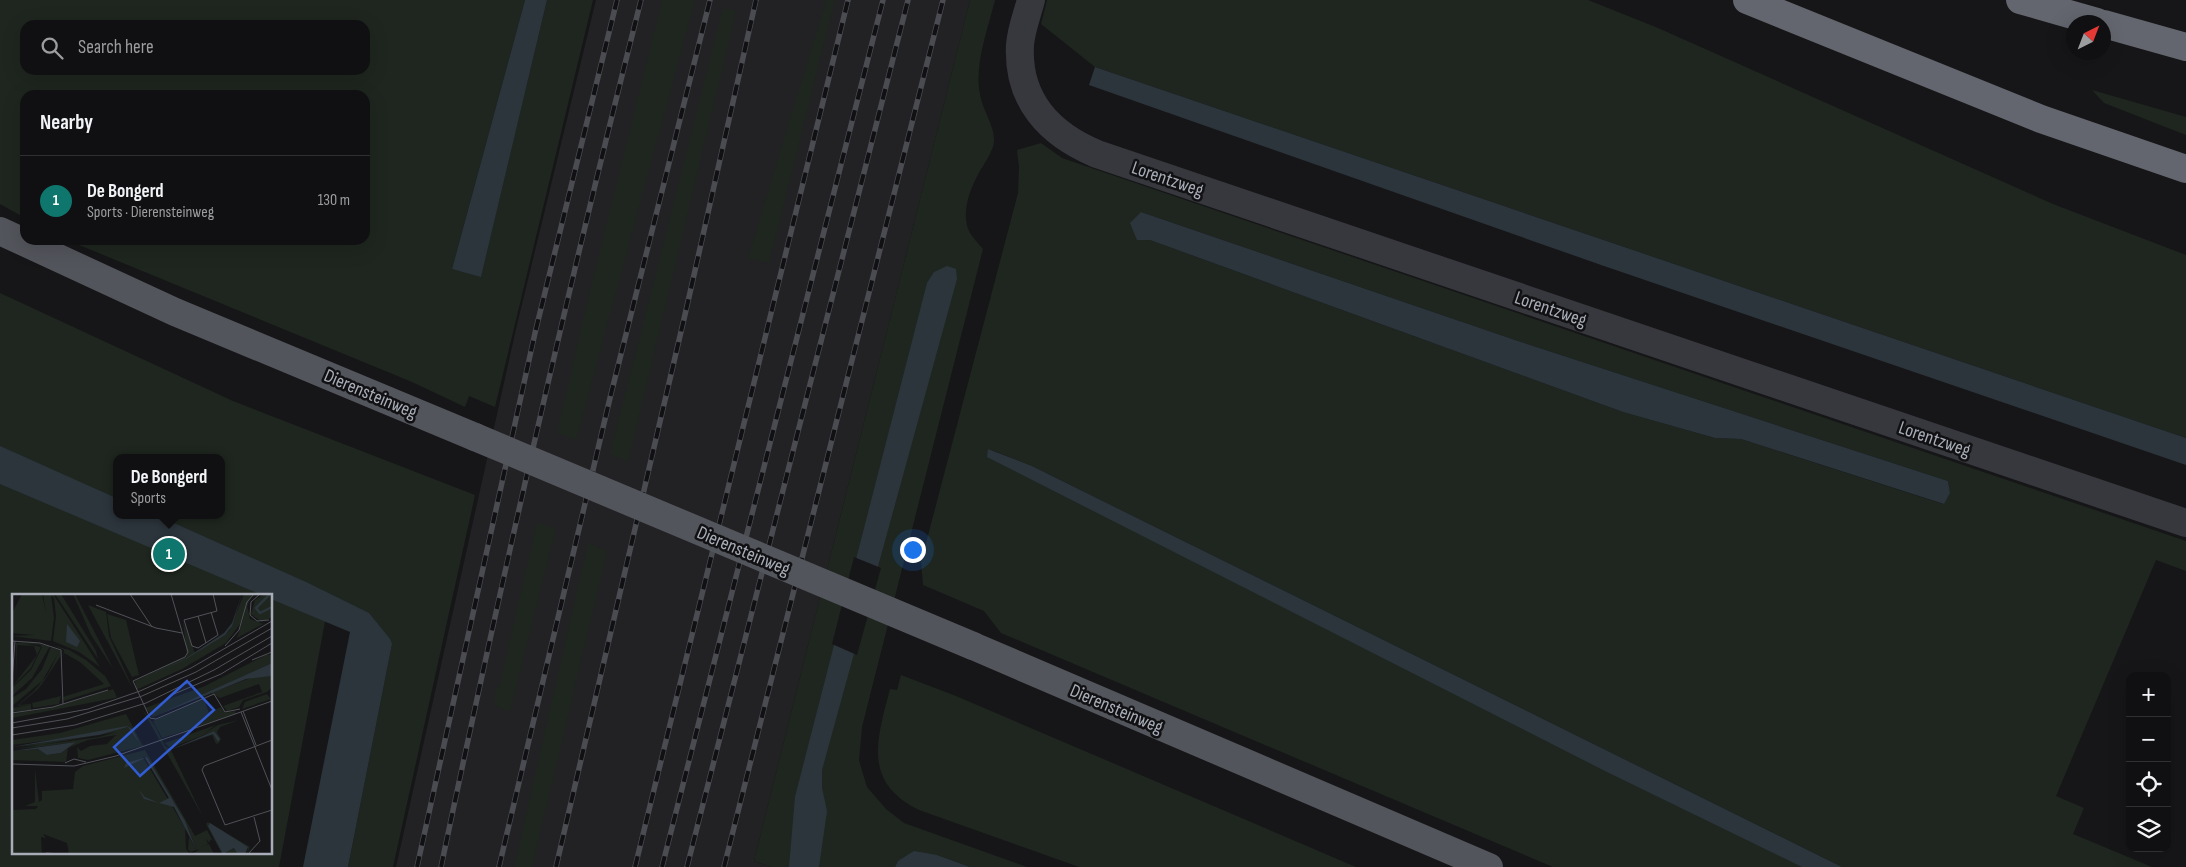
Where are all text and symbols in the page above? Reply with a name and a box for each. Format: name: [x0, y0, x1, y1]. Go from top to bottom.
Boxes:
north arrow: [2066, 15, 2111, 60]
search box: [20, 20, 370, 75]
icon: search: [38, 34, 66, 62]
text: Search here: [78, 36, 154, 59]
text: Nearby: [40, 110, 93, 135]
street label: Lorentzweg: [1129, 156, 1207, 203]
text: De Bongerd: [87, 180, 164, 203]
text: 1: [53, 191, 59, 210]
text: 130 m: [318, 191, 350, 210]
text: Sports · Dierensteinweg: [87, 203, 214, 222]
street label: Lorentzweg: [1512, 286, 1590, 333]
street label: Dierensteinweg: [320, 364, 421, 424]
street label: Lorentzweg: [1896, 416, 1974, 463]
popup: [113, 454, 225, 519]
text: De Bongerd: [131, 466, 207, 489]
text: Sports: [131, 489, 166, 508]
street label: Dierensteinweg: [693, 521, 794, 581]
pin: 1: [153, 535, 185, 573]
your location: [900, 537, 926, 563]
inset map: [12, 594, 272, 854]
map controls: [2126, 672, 2171, 852]
button: +: [2126, 672, 2171, 717]
street label: Dierensteinweg: [1066, 679, 1167, 739]
button: −: [2126, 717, 2171, 762]
button: locate: [2126, 762, 2171, 807]
button: layers: [2126, 807, 2171, 852]

